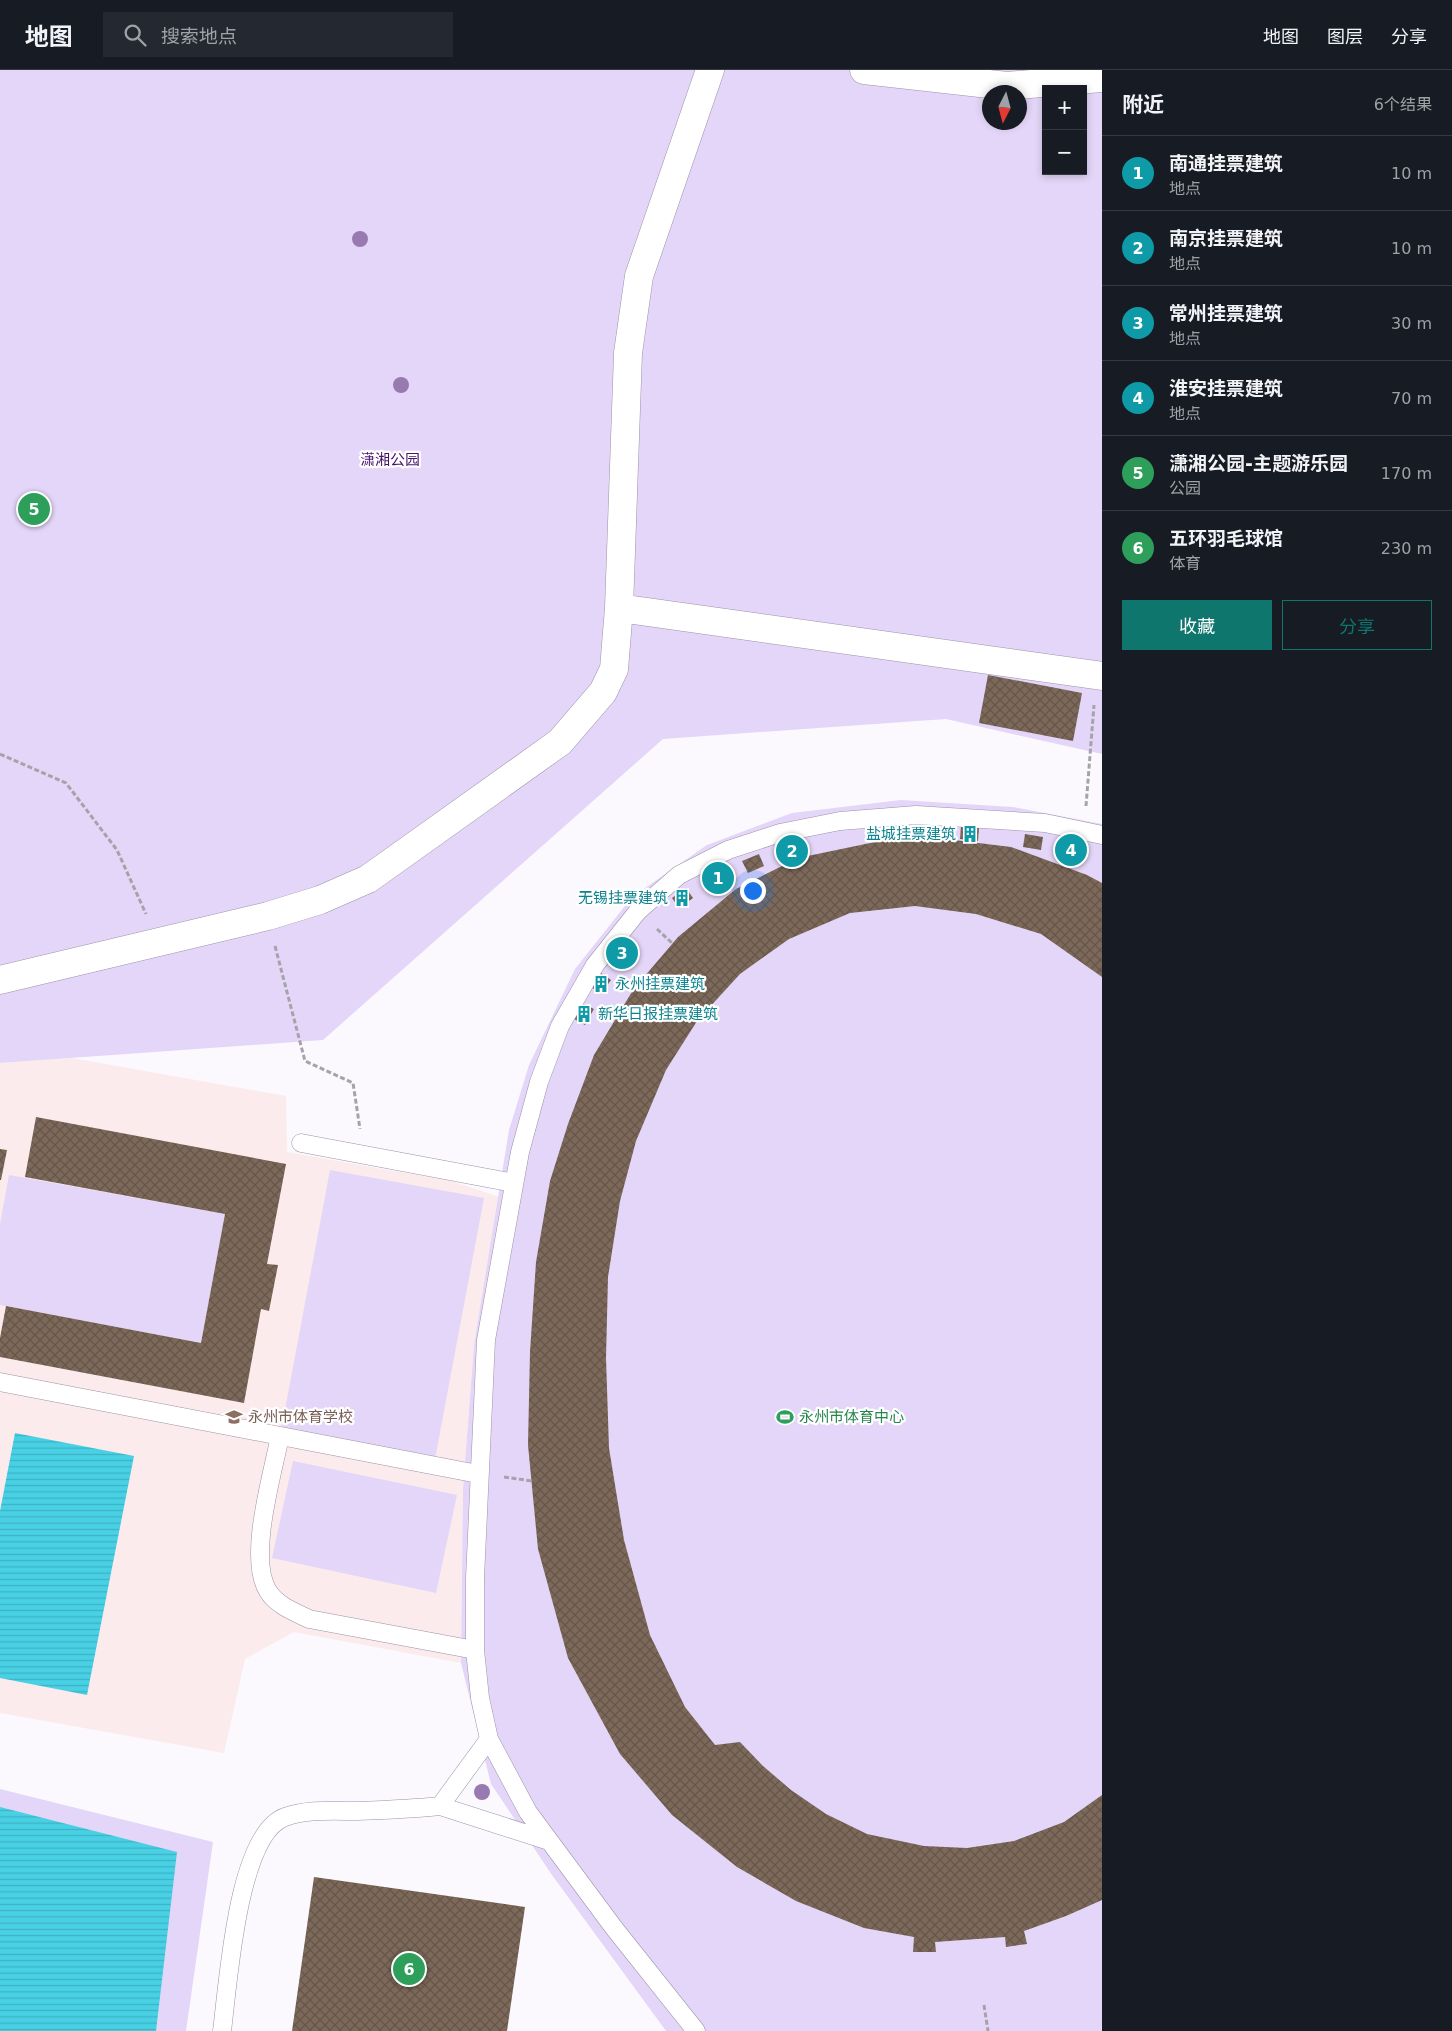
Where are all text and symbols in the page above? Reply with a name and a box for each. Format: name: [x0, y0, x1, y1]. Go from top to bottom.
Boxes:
search box: [103, 12, 453, 57]
icon: search: [121, 21, 149, 49]
text: 地图: [25, 23, 73, 51]
text: 搜索地点: [161, 25, 237, 47]
text: 地图: [1263, 26, 1299, 47]
text: 图层: [1327, 26, 1363, 47]
text: 分享: [1391, 26, 1427, 47]
north arrow: [982, 85, 1027, 130]
map controls: [1042, 85, 1087, 175]
button: +: [1042, 85, 1087, 130]
text: 附近: [1122, 93, 1164, 117]
text: 6个结果: [1374, 95, 1432, 114]
button: −: [1042, 130, 1087, 175]
text: 南通挂票建筑: [1169, 152, 1283, 174]
text: 1: [1132, 164, 1144, 183]
text: 10 m: [1391, 164, 1432, 183]
text: 地点: [1169, 179, 1201, 198]
text: 南京挂票建筑: [1169, 227, 1283, 249]
text: 2: [1132, 239, 1144, 258]
text: 10 m: [1391, 239, 1432, 258]
text: 地点: [1169, 254, 1201, 273]
text: 常州挂票建筑: [1169, 302, 1283, 324]
text: 3: [1132, 314, 1144, 333]
text: 30 m: [1391, 314, 1432, 333]
text: 地点: [1169, 329, 1201, 348]
text: 淮安挂票建筑: [1169, 377, 1283, 399]
text: 4: [1132, 389, 1144, 408]
text: 70 m: [1391, 389, 1432, 408]
text: 地点: [1169, 404, 1201, 423]
park label: 潇湘公园: [360, 451, 420, 469]
text: 潇湘公园-主题游乐园: [1169, 452, 1348, 474]
text: 5: [1132, 464, 1144, 483]
text: 170 m: [1381, 464, 1432, 483]
text: 公园: [1169, 479, 1201, 498]
pin: 5: [18, 490, 50, 528]
text: 五环羽毛球馆: [1169, 527, 1283, 549]
text: 6: [1132, 539, 1144, 558]
text: 230 m: [1381, 539, 1432, 558]
text: 体育: [1169, 554, 1201, 573]
button: 收藏: [1122, 600, 1272, 650]
button: 分享: [1282, 600, 1432, 650]
building icon: 盐城挂票建筑: [960, 824, 980, 844]
place label: 盐城挂票建筑: [866, 825, 956, 843]
pin: 4: [1055, 831, 1087, 869]
pin: 2: [776, 832, 808, 870]
pin: 1: [702, 859, 734, 897]
your location: [740, 878, 766, 904]
building icon: 无锡挂票建筑: [672, 888, 692, 908]
place label: 无锡挂票建筑: [578, 889, 668, 907]
pin: 3: [606, 934, 638, 972]
building icon: 永州挂票建筑: [591, 974, 611, 994]
place label: 永州挂票建筑: [615, 975, 705, 993]
building icon: 新华日报挂票建筑: [574, 1004, 594, 1024]
place label: 新华日报挂票建筑: [598, 1005, 718, 1023]
school or university icon: 永州市体育学校: [224, 1407, 244, 1427]
sports icon: 永州市体育中心: [775, 1407, 795, 1427]
place label: 永州市体育学校: [248, 1408, 353, 1426]
place label: 永州市体育中心: [799, 1408, 904, 1426]
pin: 6: [393, 1950, 425, 1988]

